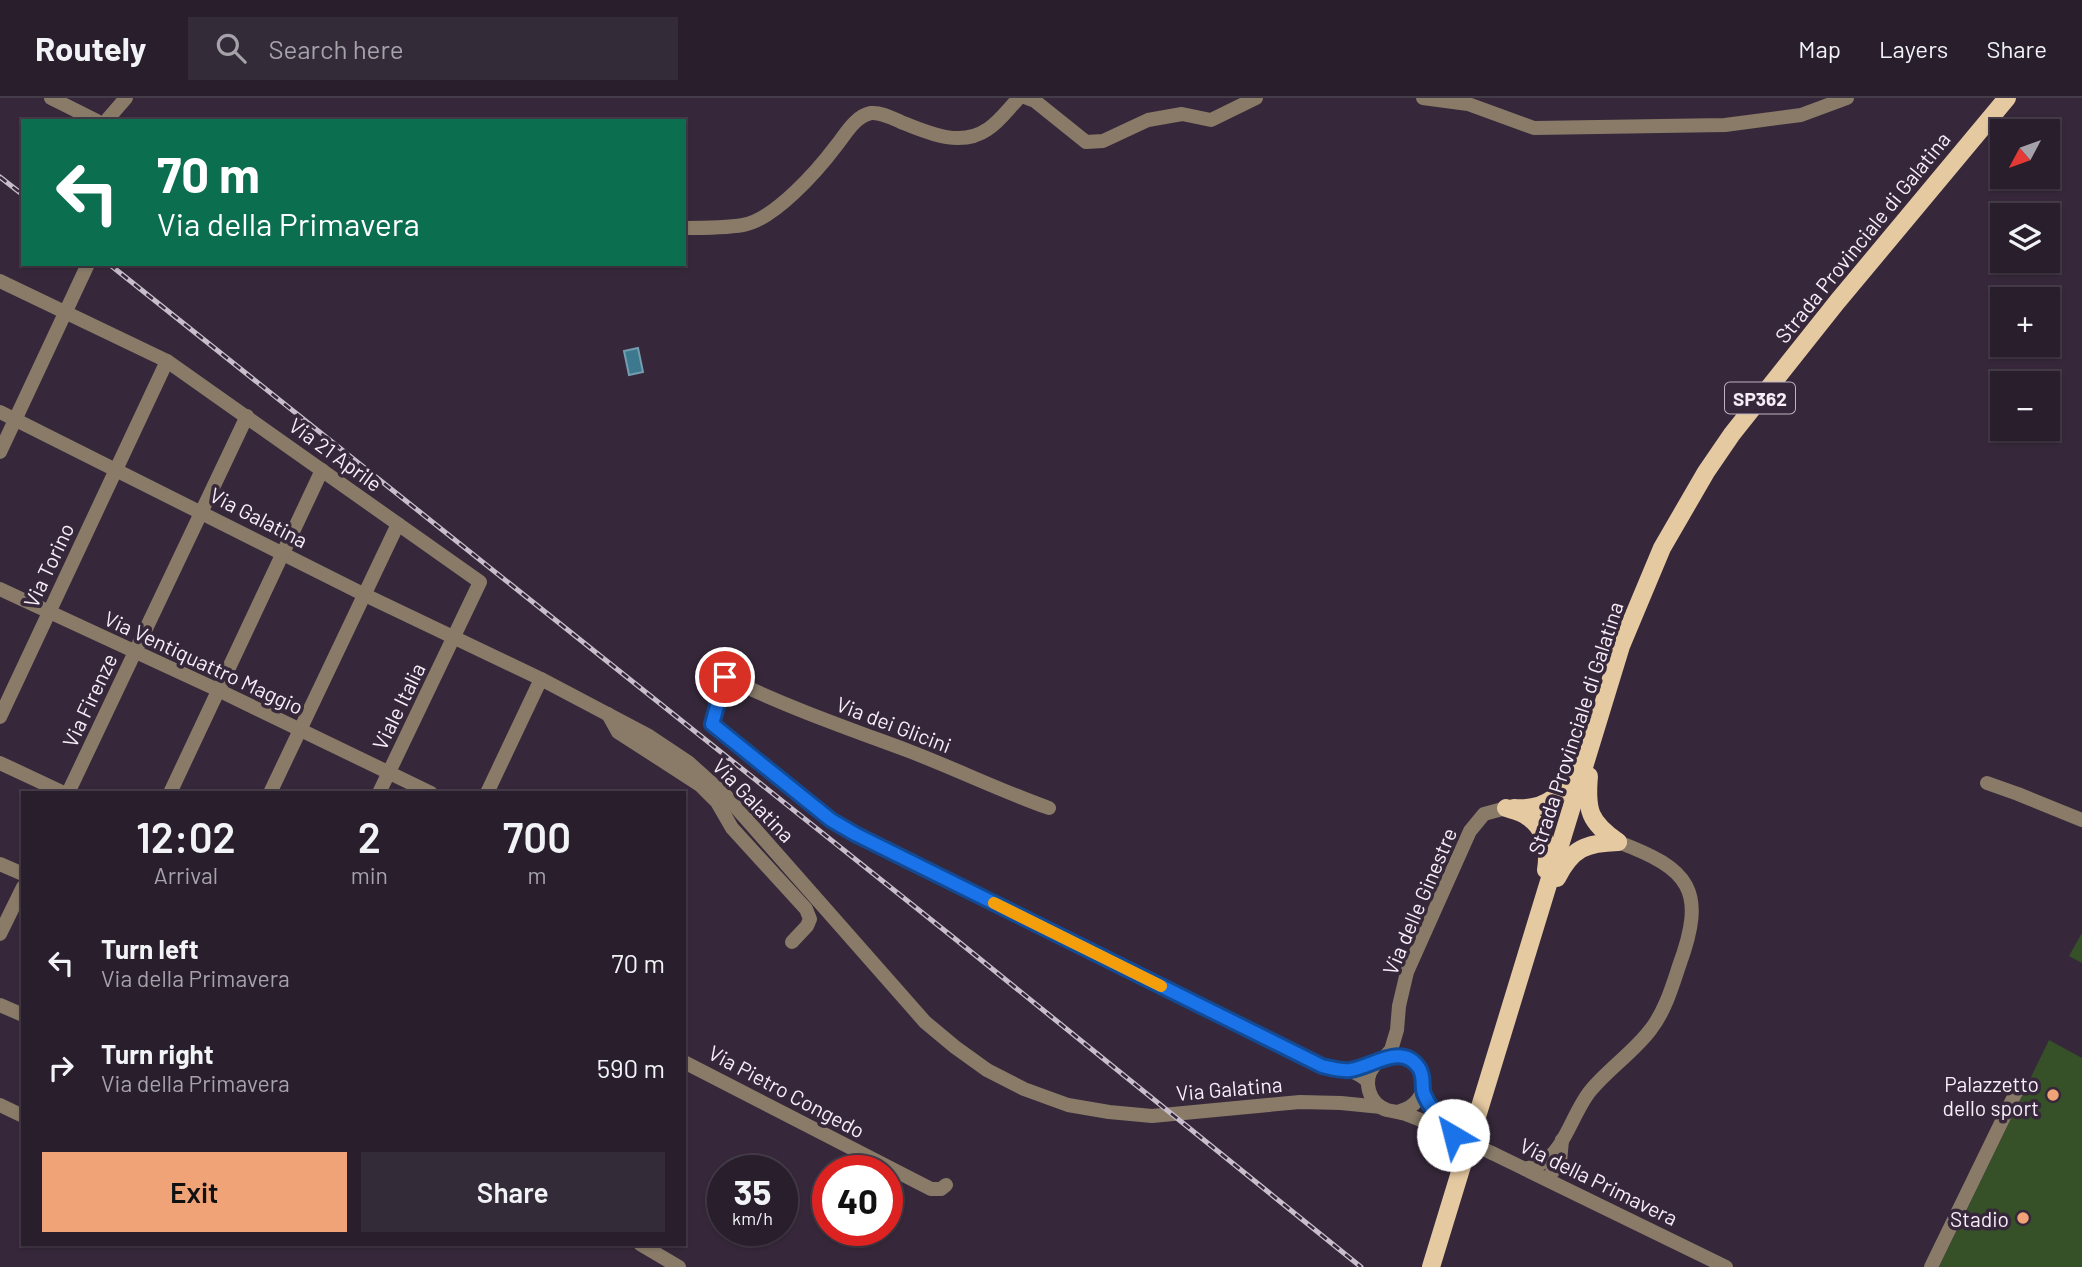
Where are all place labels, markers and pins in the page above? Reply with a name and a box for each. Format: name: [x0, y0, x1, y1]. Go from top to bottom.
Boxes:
pin: [695, 647, 755, 707]
place label: Palazzetto dello sport: [1942, 1071, 2039, 1120]
marker: Palazzetto dello sport: [2045, 1087, 2061, 1103]
place label: Stadio: [1950, 1206, 2009, 1231]
marker: Stadio: [2015, 1210, 2031, 1226]

